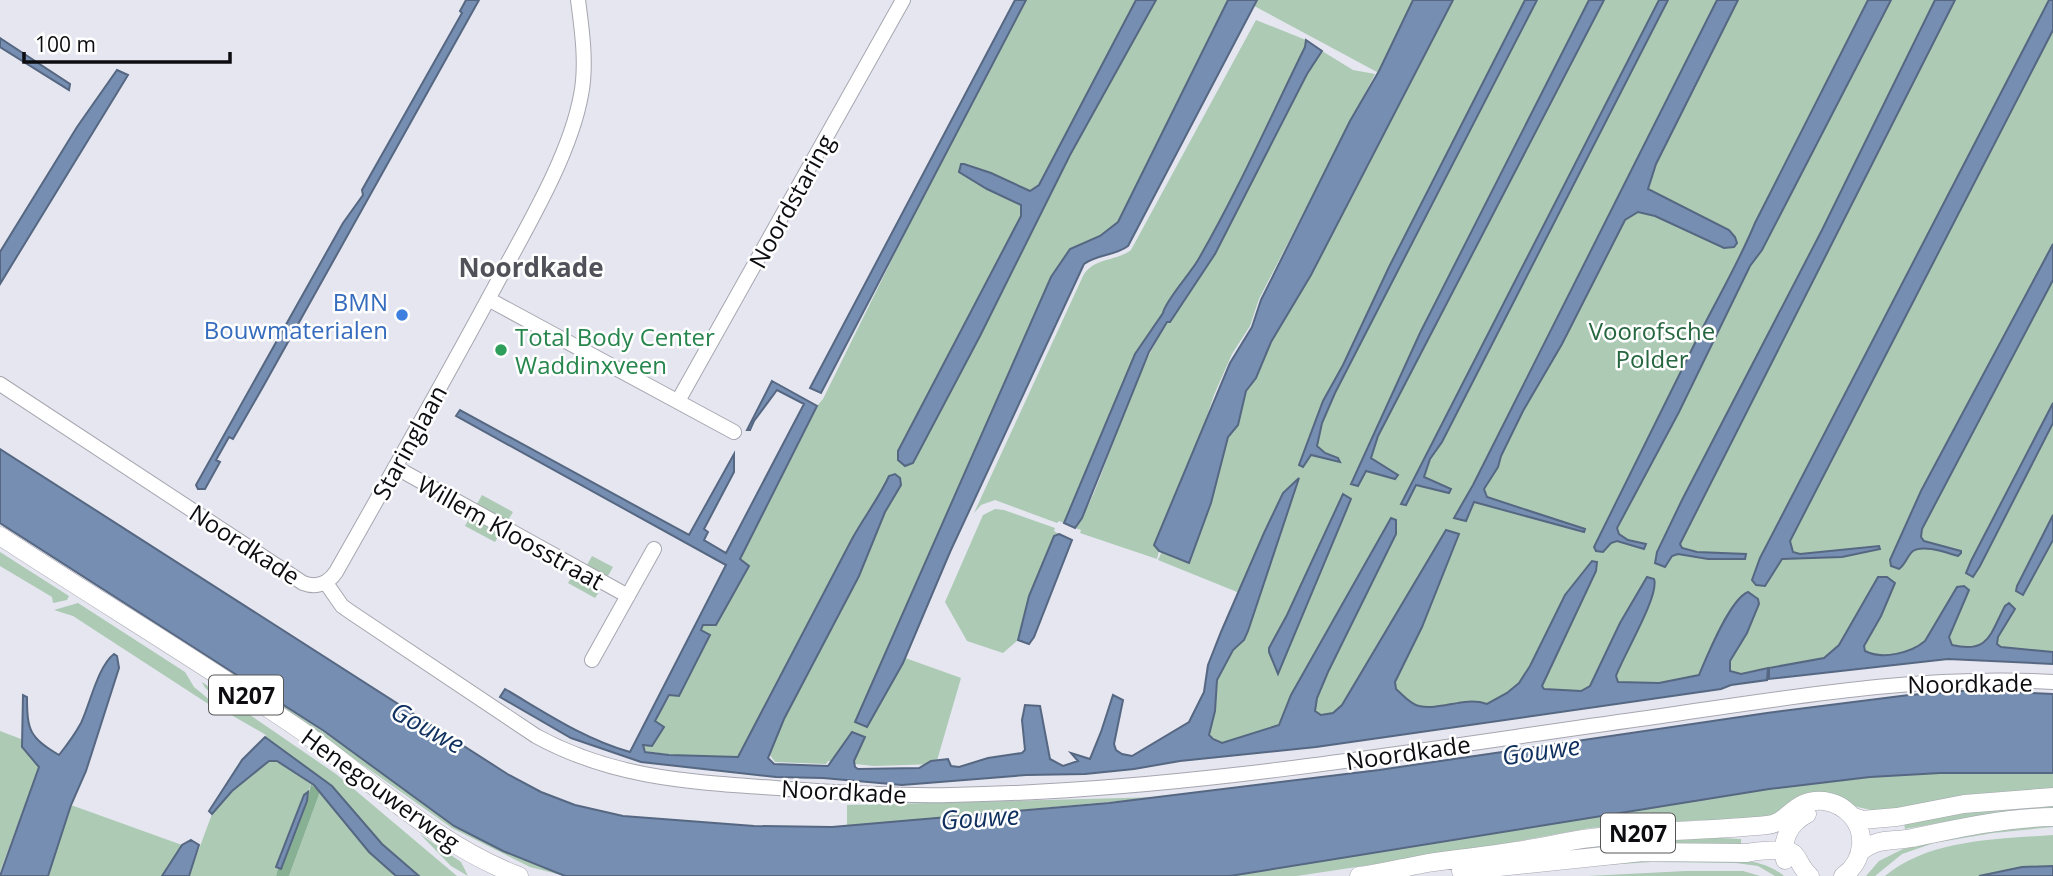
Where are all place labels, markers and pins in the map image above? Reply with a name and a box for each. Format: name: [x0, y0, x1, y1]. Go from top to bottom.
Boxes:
place label: BMN Bouwmaterialen: [204, 285, 388, 346]
marker: BMN Bouwmaterialen: [394, 307, 410, 323]
place label: Total Body Center Waddinxveen: [515, 320, 715, 381]
marker: Total Body Center Waddinxveen: [493, 342, 509, 358]

